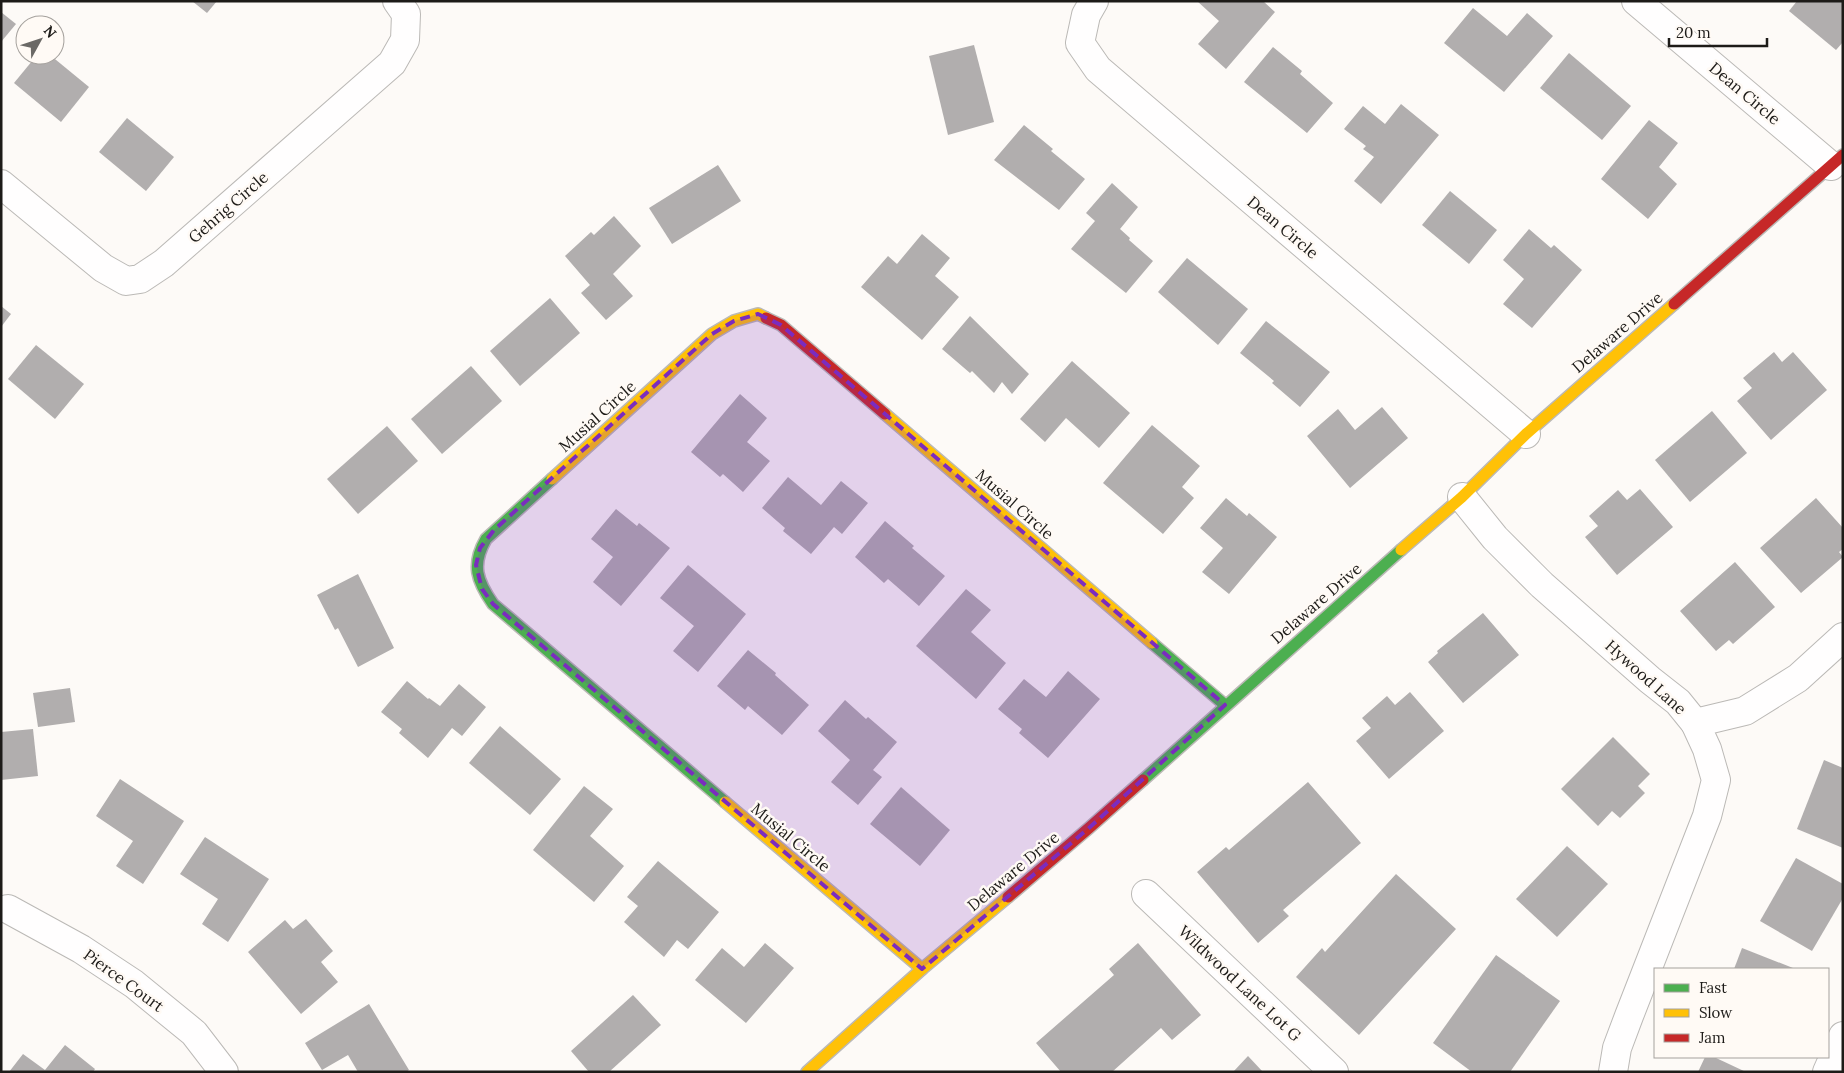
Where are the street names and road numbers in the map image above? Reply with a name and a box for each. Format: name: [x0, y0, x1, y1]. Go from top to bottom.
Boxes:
street label: Dean Circle: [1705, 57, 1785, 129]
street label: Gehrig Circle: [184, 167, 272, 247]
street label: Dean Circle: [1243, 191, 1323, 263]
street label: Delaware Drive: [1568, 287, 1667, 377]
street label: Musial Circle: [554, 376, 640, 456]
street label: Musial Circle: [972, 465, 1058, 544]
street label: Delaware Drive: [1267, 558, 1366, 648]
street label: Hywood Lane: [1601, 635, 1691, 719]
street label: Musial Circle: [747, 798, 835, 876]
street label: Delaware Drive: [963, 827, 1063, 915]
street label: Wildwood Lane Lot G: [1174, 921, 1306, 1045]
street label: Pierce Court: [80, 944, 169, 1016]

